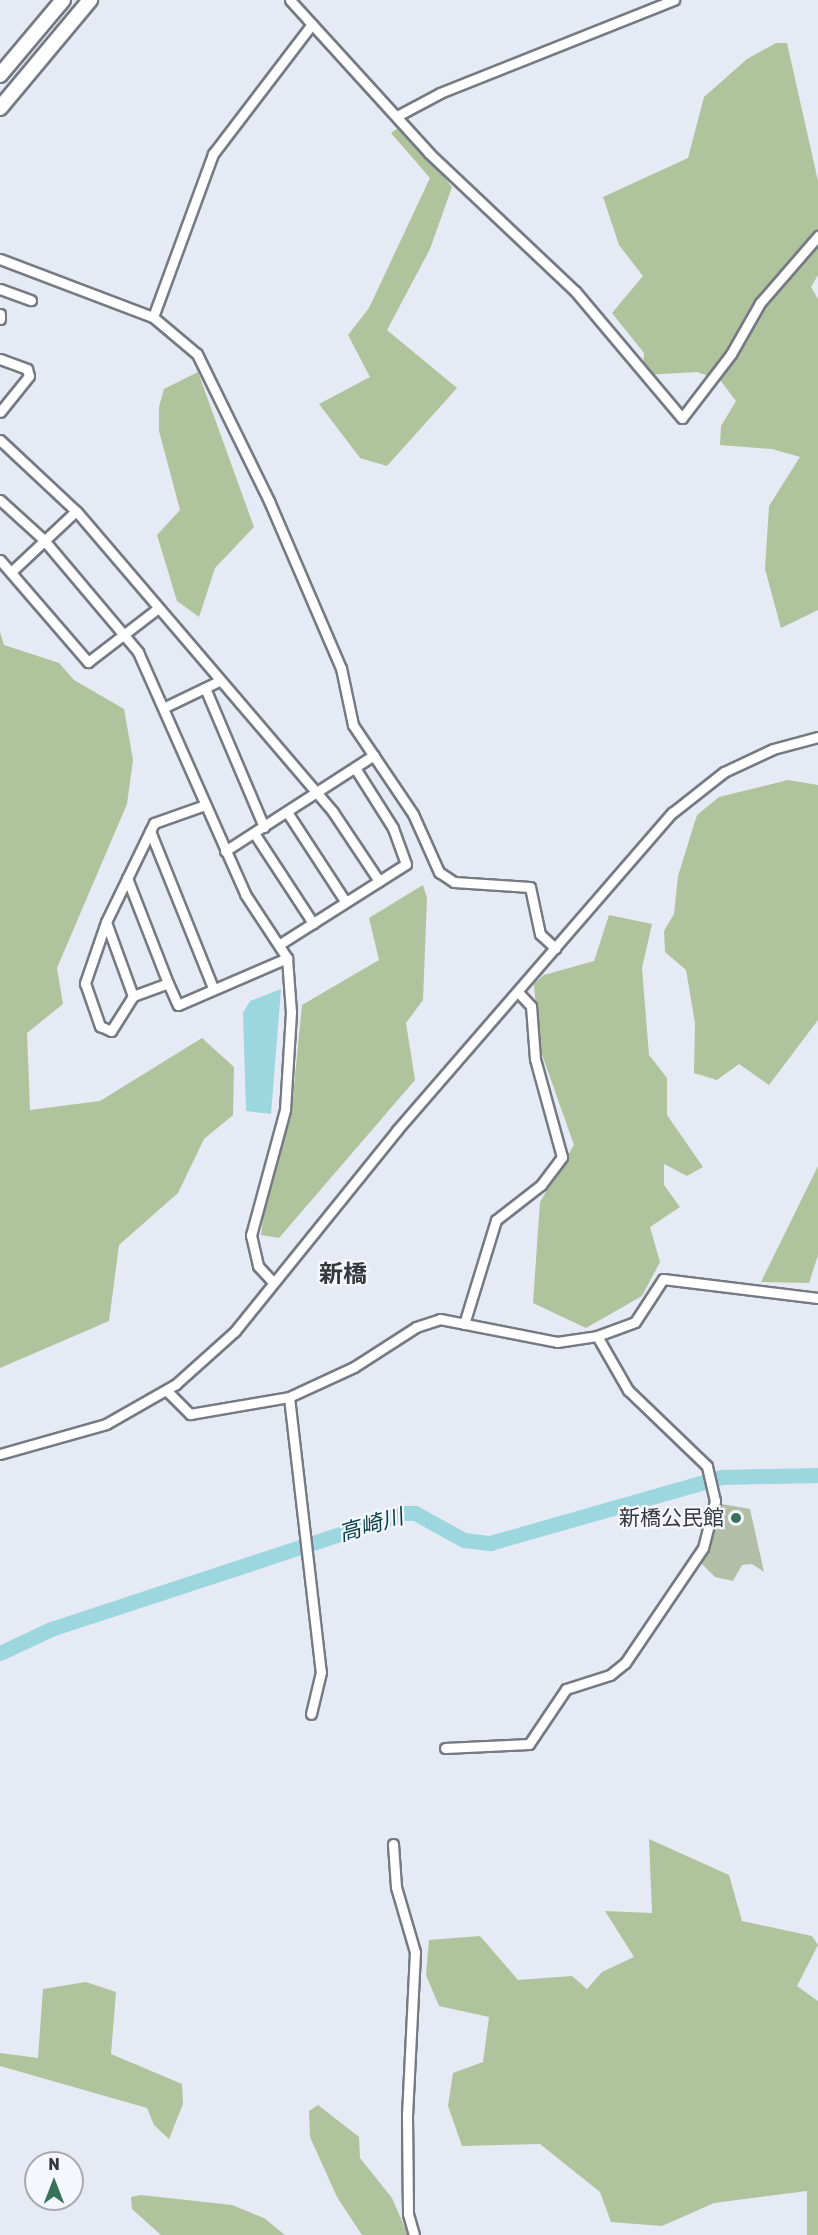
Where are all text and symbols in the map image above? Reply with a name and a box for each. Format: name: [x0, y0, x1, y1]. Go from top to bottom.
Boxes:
district label: 新橋: [319, 1261, 367, 1289]
water label: 高崎川: [336, 1503, 406, 1547]
place label: 新橋公民館: [619, 1505, 724, 1531]
marker: 新橋公民館: [729, 1511, 743, 1525]
north arrow: [24, 2151, 84, 2211]
text: N: [48, 2155, 60, 2174]

